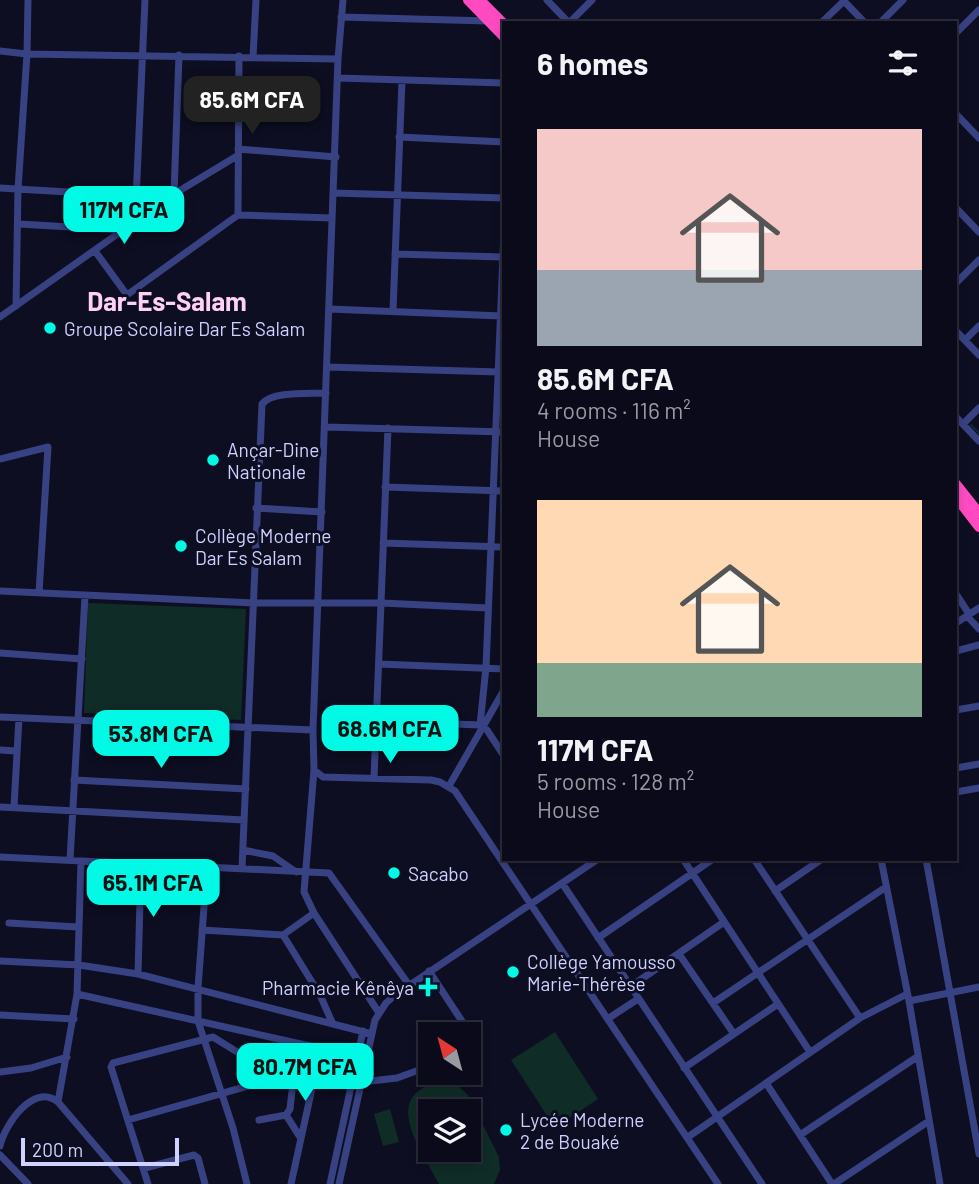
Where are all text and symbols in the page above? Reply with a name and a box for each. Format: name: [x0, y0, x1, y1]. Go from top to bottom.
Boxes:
icon: filters: [884, 44, 922, 82]
text: 6 homes: [537, 45, 648, 81]
pin: 85.6M CFA: [172, 76, 332, 136]
text: 85.6M CFA: [200, 85, 304, 113]
icon: home: [667, 175, 793, 301]
pin: 117M CFA: [52, 187, 196, 246]
text: 117M CFA: [79, 195, 169, 223]
district label: Dar-Es-Salam: [87, 285, 247, 316]
place label: Groupe Scolaire Dar Es Salam: [64, 317, 305, 340]
marker: Groupe Scolaire Dar Es Salam: [42, 320, 58, 336]
text: 85.6M CFA: [537, 360, 674, 396]
text: 4 rooms · 116 m²: [537, 396, 691, 424]
text: House: [537, 424, 600, 452]
place label: Ançar-Dine Nationale: [227, 438, 319, 483]
marker: Ançar-Dine Nationale: [205, 452, 221, 468]
place label: Collège Moderne Dar Es Salam: [195, 524, 331, 569]
marker: Collège Moderne Dar Es Salam: [173, 538, 189, 554]
icon: home: [667, 546, 793, 672]
pin: 68.6M CFA: [310, 706, 470, 765]
pin: 53.8M CFA: [81, 710, 241, 770]
text: 68.6M CFA: [338, 714, 442, 742]
text: 53.8M CFA: [108, 719, 214, 747]
text: 117M CFA: [537, 731, 654, 767]
text: 5 rooms · 128 m²: [537, 767, 694, 795]
text: House: [537, 795, 600, 823]
pin: 65.1M CFA: [73, 860, 233, 919]
place label: Sacabo: [408, 862, 469, 885]
marker: Sacabo: [386, 865, 402, 881]
text: 65.1M CFA: [103, 868, 203, 896]
place label: Collège Yamousso Marie-Thérèse: [527, 950, 676, 995]
marker: Collège Yamousso Marie-Thérèse: [505, 964, 521, 980]
place label: Pharmacie Kênêya: [262, 976, 414, 999]
marker: Pharmacie Kênêya: [420, 979, 436, 995]
north arrow: [418, 1022, 481, 1085]
map controls: [418, 1022, 481, 1162]
pin: 80.7M CFA: [225, 1044, 385, 1103]
text: 80.7M CFA: [253, 1052, 357, 1080]
button: layers: [418, 1099, 481, 1162]
place label: Lycée Moderne 2 de Bouaké: [520, 1108, 644, 1153]
marker: Lycée Moderne 2 de Bouaké: [498, 1122, 514, 1138]
scale bar: [21, 1135, 178, 1167]
text: 200 m: [32, 1138, 83, 1161]

